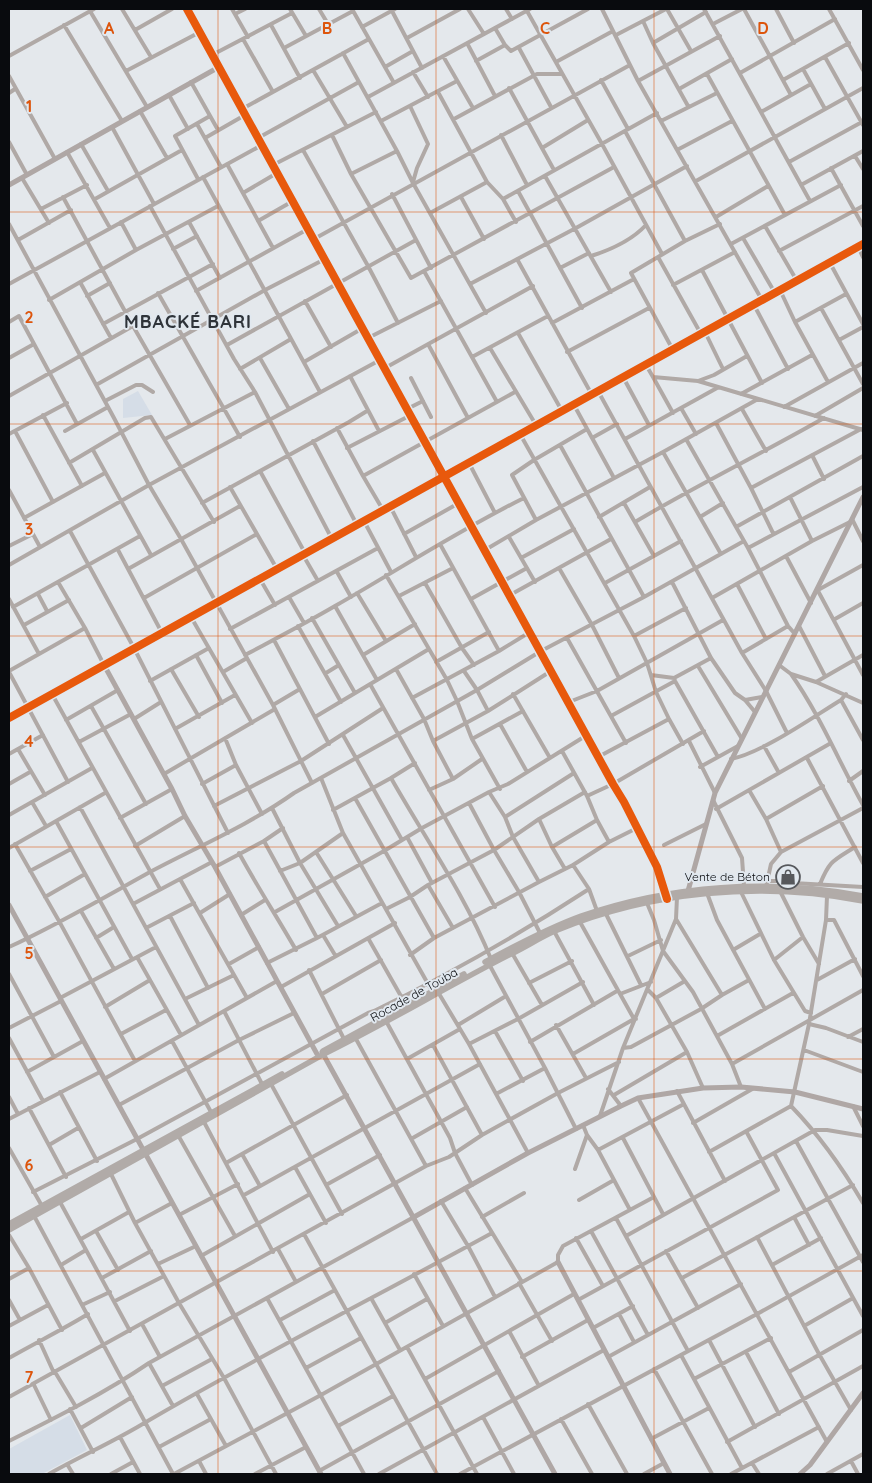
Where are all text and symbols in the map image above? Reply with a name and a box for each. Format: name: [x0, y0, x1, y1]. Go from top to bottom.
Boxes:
text: A: [104, 18, 115, 38]
text: B: [322, 18, 332, 38]
text: C: [540, 18, 550, 38]
text: D: [757, 18, 769, 38]
text: 1: [26, 96, 32, 116]
text: 2: [24, 307, 34, 327]
district label: MBACKÉ BARI: [124, 310, 252, 333]
text: 3: [25, 519, 33, 539]
text: 4: [24, 731, 34, 751]
shop icon: Vente de Béton: [775, 864, 801, 890]
place label: Vente de Béton: [684, 869, 770, 884]
text: 5: [24, 943, 34, 963]
street label: Rocade de Touba: [367, 964, 460, 1025]
text: 6: [25, 1155, 34, 1175]
text: 7: [25, 1367, 34, 1387]

